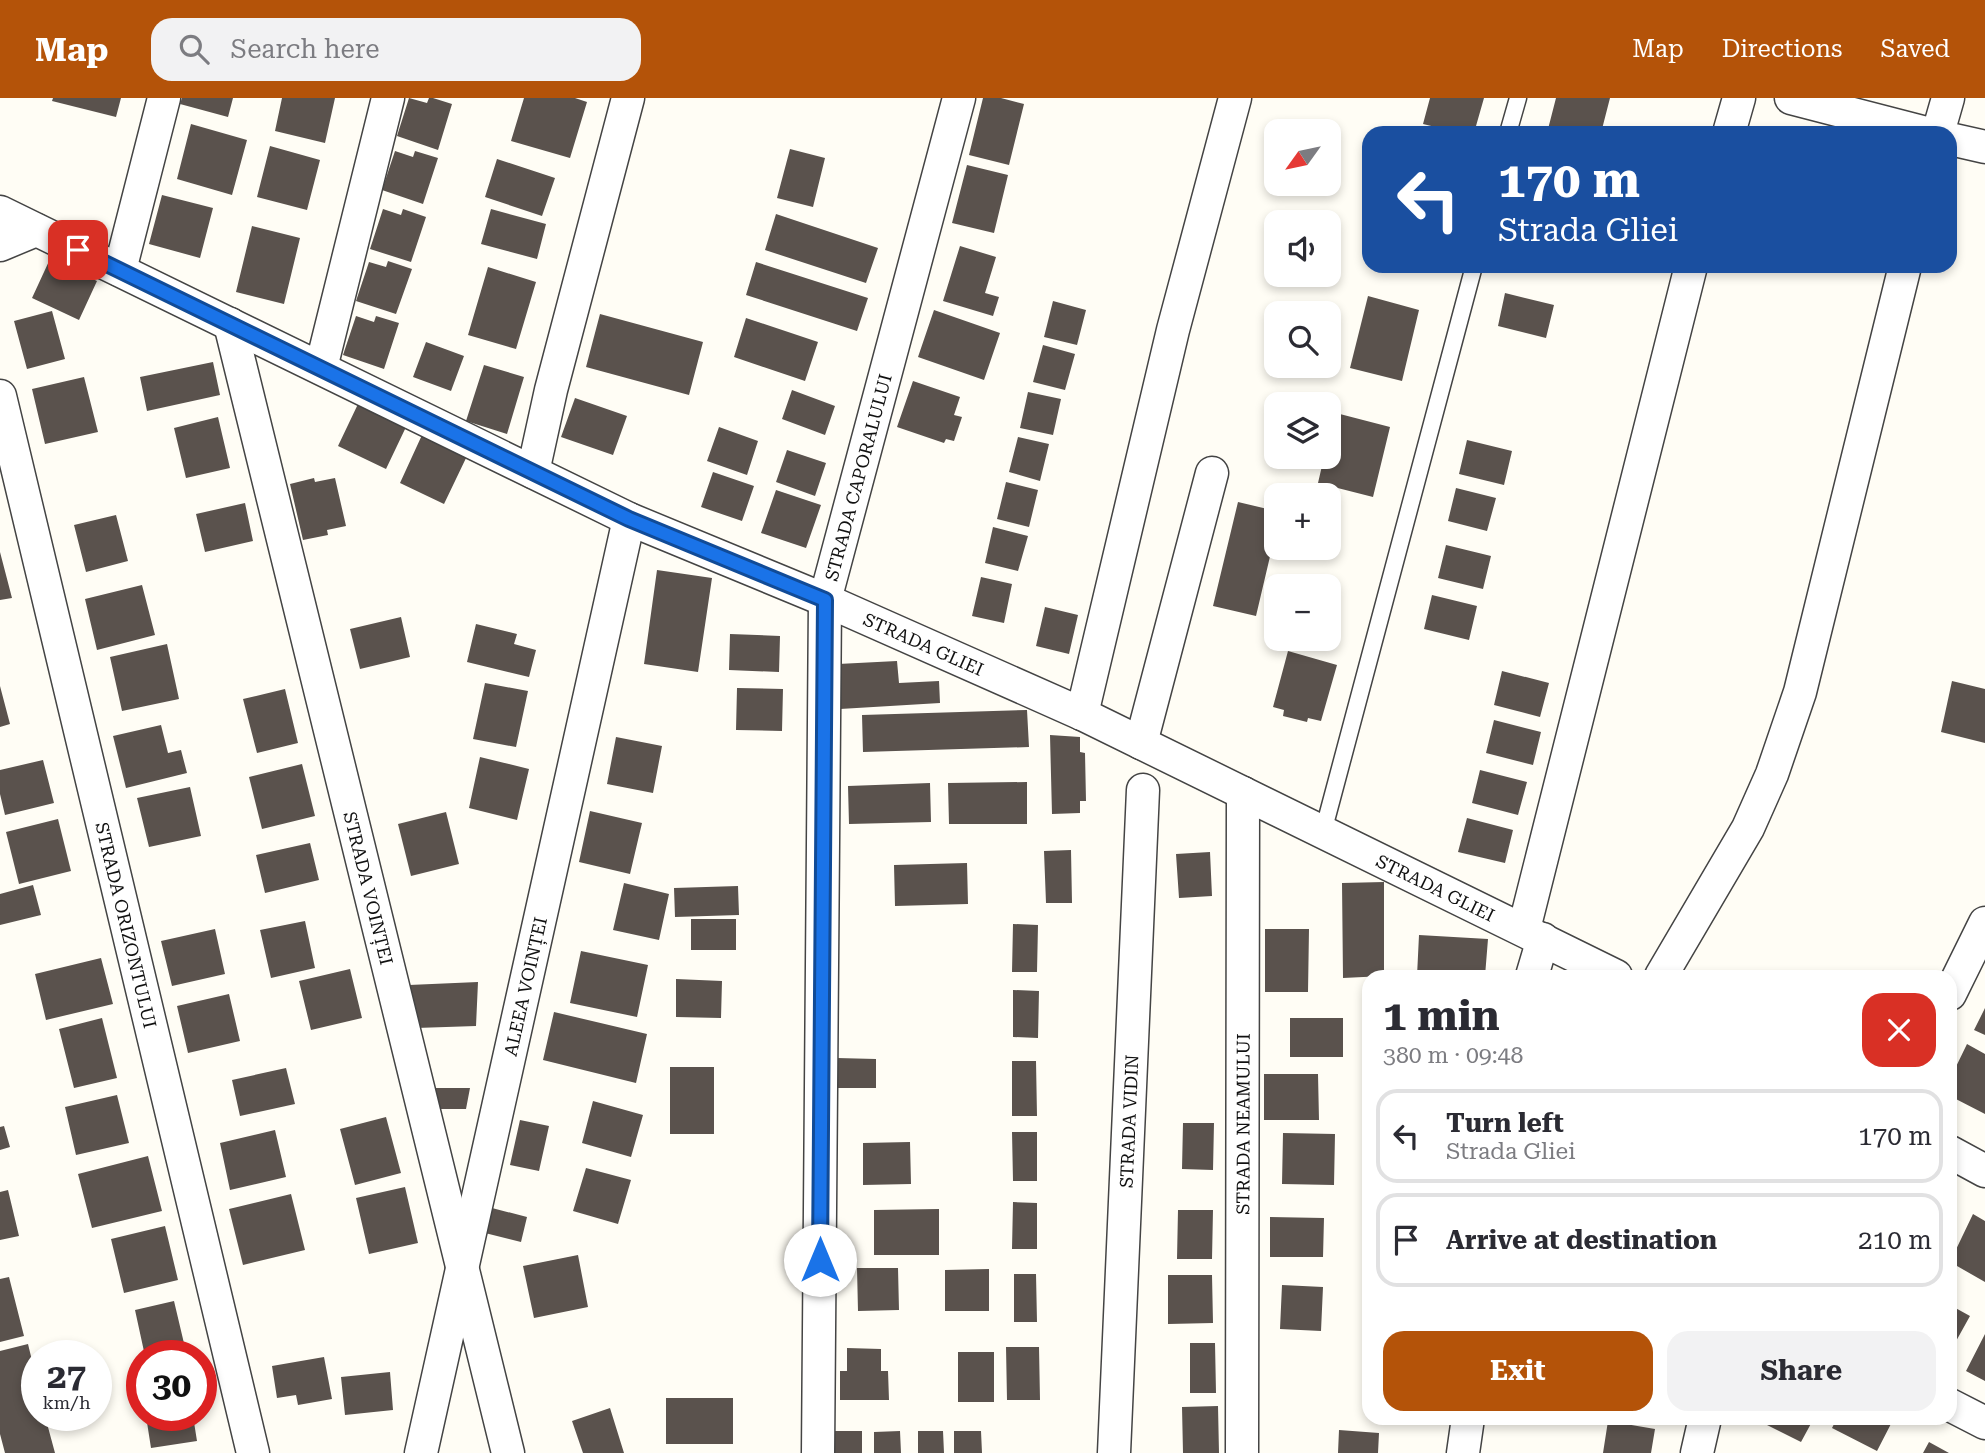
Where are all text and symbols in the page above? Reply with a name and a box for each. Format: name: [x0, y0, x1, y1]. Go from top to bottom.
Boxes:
search box: [151, 18, 641, 81]
text: Map: [35, 30, 109, 69]
icon: search: [175, 30, 213, 68]
text: Search here: [231, 34, 380, 64]
text: Map: [1632, 35, 1684, 63]
text: Directions: [1722, 35, 1842, 63]
text: Saved: [1880, 35, 1950, 63]
north arrow: [1264, 119, 1340, 196]
map controls: [1264, 119, 1341, 651]
text: 170 m: [1498, 152, 1640, 209]
icon: left: [1383, 154, 1474, 245]
button: sound: [1264, 210, 1341, 287]
text: Strada Gliei: [1498, 211, 1678, 249]
pin: [48, 220, 108, 280]
icon: arrive: [59, 231, 97, 269]
button: search: [1264, 301, 1341, 378]
street label: STRADA CAPORALULUI: [820, 371, 895, 583]
button: layers: [1264, 392, 1341, 469]
button: +: [1264, 483, 1341, 560]
button: −: [1264, 574, 1341, 651]
street label: STRADA GLIEI: [860, 608, 987, 680]
street label: STRADA VOINȚEI: [340, 809, 398, 967]
street label: STRADA ORIZONTULUI: [92, 820, 161, 1030]
street label: STRADA GLIEI: [1373, 850, 1498, 925]
street label: ALEEA VOINȚEI: [499, 915, 551, 1058]
text: 1 min: [1383, 991, 1500, 1040]
button: close: [1862, 993, 1936, 1067]
street label: STRADA NEAMULUI: [1232, 1033, 1253, 1215]
text: 380 m · 09:48: [1383, 1042, 1523, 1069]
street label: STRADA VIDIN: [1115, 1054, 1142, 1188]
text: Turn left: [1446, 1108, 1564, 1138]
icon: left: [1387, 1117, 1425, 1155]
text: 170 m: [1858, 1121, 1932, 1151]
text: Strada Gliei: [1446, 1138, 1575, 1165]
icon: arrive: [1387, 1221, 1425, 1259]
position arrow: [783, 1223, 857, 1297]
text: Arrive at destination: [1446, 1225, 1717, 1255]
text: 210 m: [1858, 1225, 1932, 1255]
button: Exit: [1383, 1331, 1653, 1411]
button: Share: [1667, 1331, 1936, 1411]
speed limit sign: 30: [126, 1340, 217, 1431]
text: 27: [47, 1356, 86, 1397]
text: km/h: [42, 1392, 91, 1413]

